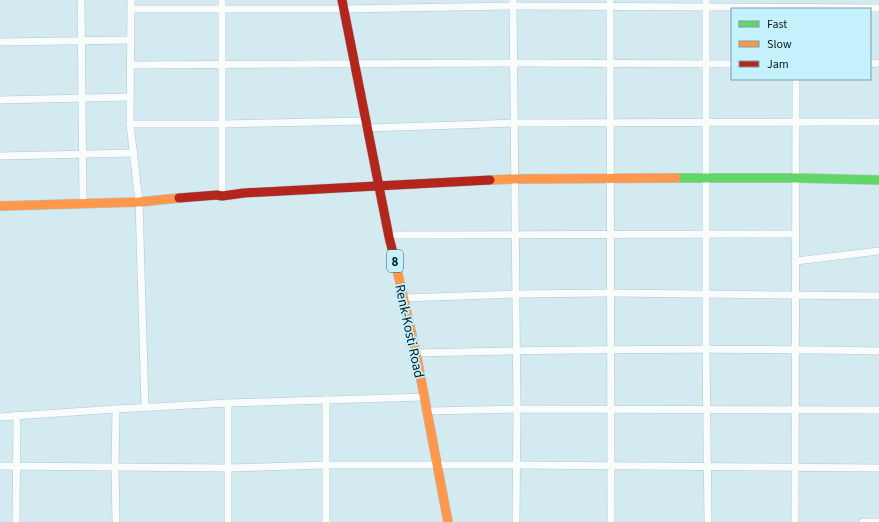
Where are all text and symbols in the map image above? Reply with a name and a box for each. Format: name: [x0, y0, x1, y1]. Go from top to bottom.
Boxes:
legend: [731, 8, 871, 80]
text: Fast: [767, 16, 787, 33]
text: Slow: [767, 36, 792, 53]
text: Jam: [767, 56, 789, 73]
road number: 8: [387, 250, 403, 272]
street label: Renk-Kosti Road: [389, 283, 429, 380]

